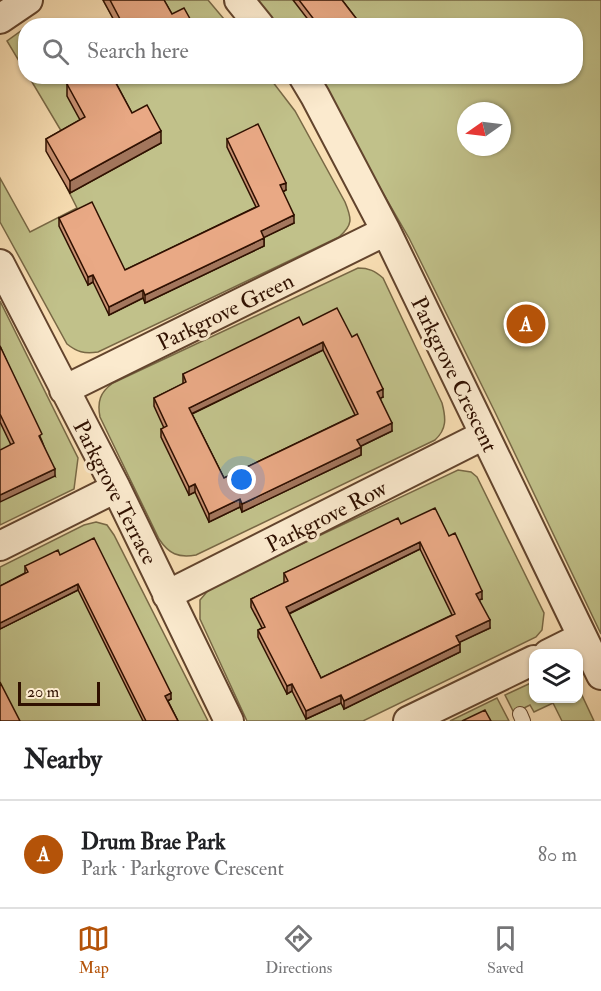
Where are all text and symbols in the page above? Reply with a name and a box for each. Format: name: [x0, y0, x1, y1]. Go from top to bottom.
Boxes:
search box: [18, 18, 583, 84]
icon: search: [39, 35, 72, 68]
text: Search here: [87, 37, 189, 65]
north arrow: [457, 102, 511, 156]
street label: Parkgrove Green: [152, 267, 298, 357]
street label: Parkgrove Crescent: [404, 292, 504, 457]
pin: A: [506, 302, 546, 346]
street label: Parkgrove Terrace: [67, 415, 164, 569]
your location: [227, 465, 256, 494]
street label: Parkgrove Row: [261, 474, 392, 559]
map controls: [529, 649, 583, 703]
button: layers: [529, 649, 583, 703]
scale bar: [18, 679, 100, 706]
text: 20 m: [27, 682, 59, 702]
text: Nearby: [24, 744, 102, 776]
text: Drum Brae Park: [81, 828, 226, 856]
text: A: [37, 842, 50, 867]
text: 80 m: [538, 842, 577, 867]
text: Park · Parkgrove Crescent: [81, 856, 284, 881]
tab: Map: [77, 922, 110, 978]
tab: Directions: [265, 922, 332, 978]
tab: Saved: [487, 922, 524, 978]

